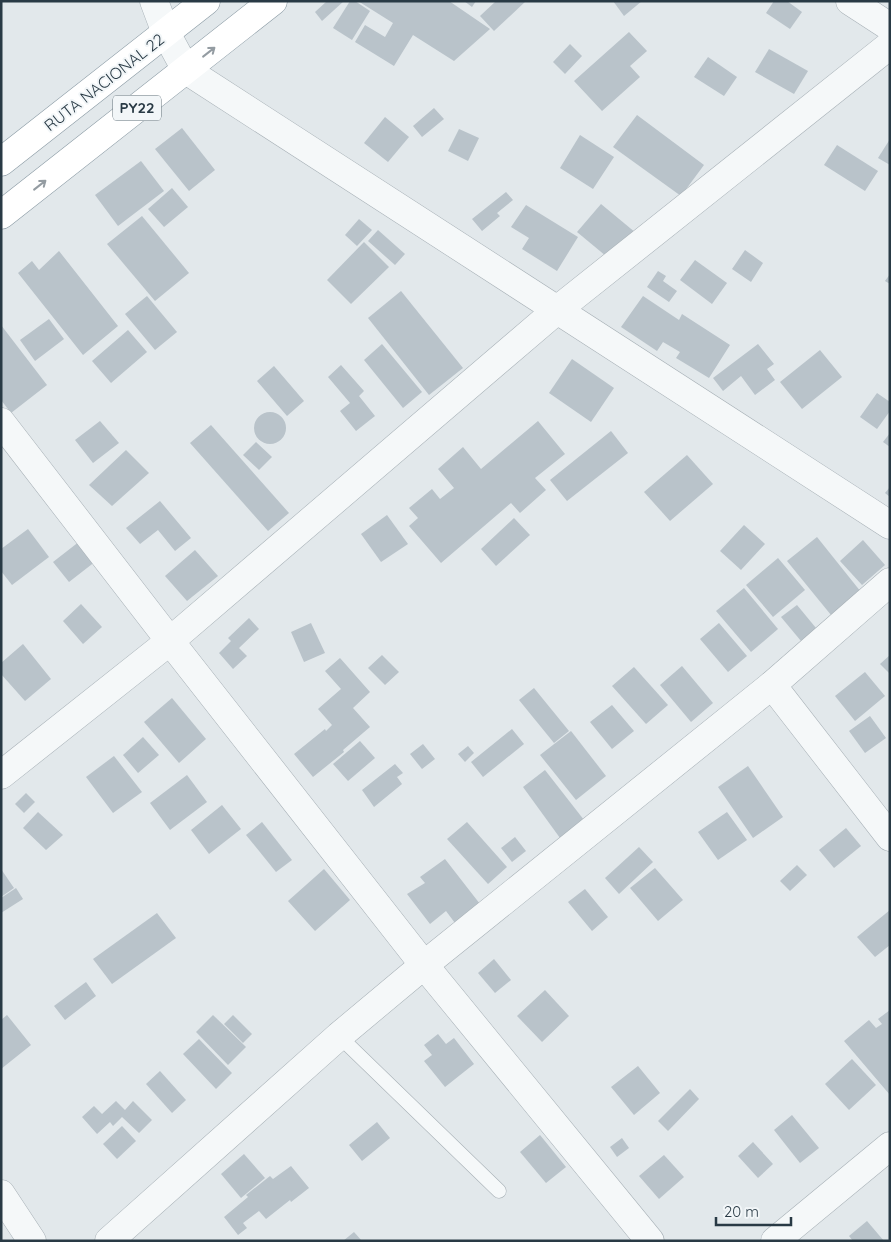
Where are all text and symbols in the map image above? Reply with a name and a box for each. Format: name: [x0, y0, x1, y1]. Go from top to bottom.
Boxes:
street label: RUTA NACIONAL 22: [40, 29, 168, 135]
one-way arrow: [202, 46, 215, 57]
road number: PY22: [113, 96, 161, 120]
one-way arrow: [33, 179, 46, 190]
scale bar: [716, 1194, 791, 1226]
text: 20 m: [724, 1202, 759, 1221]

